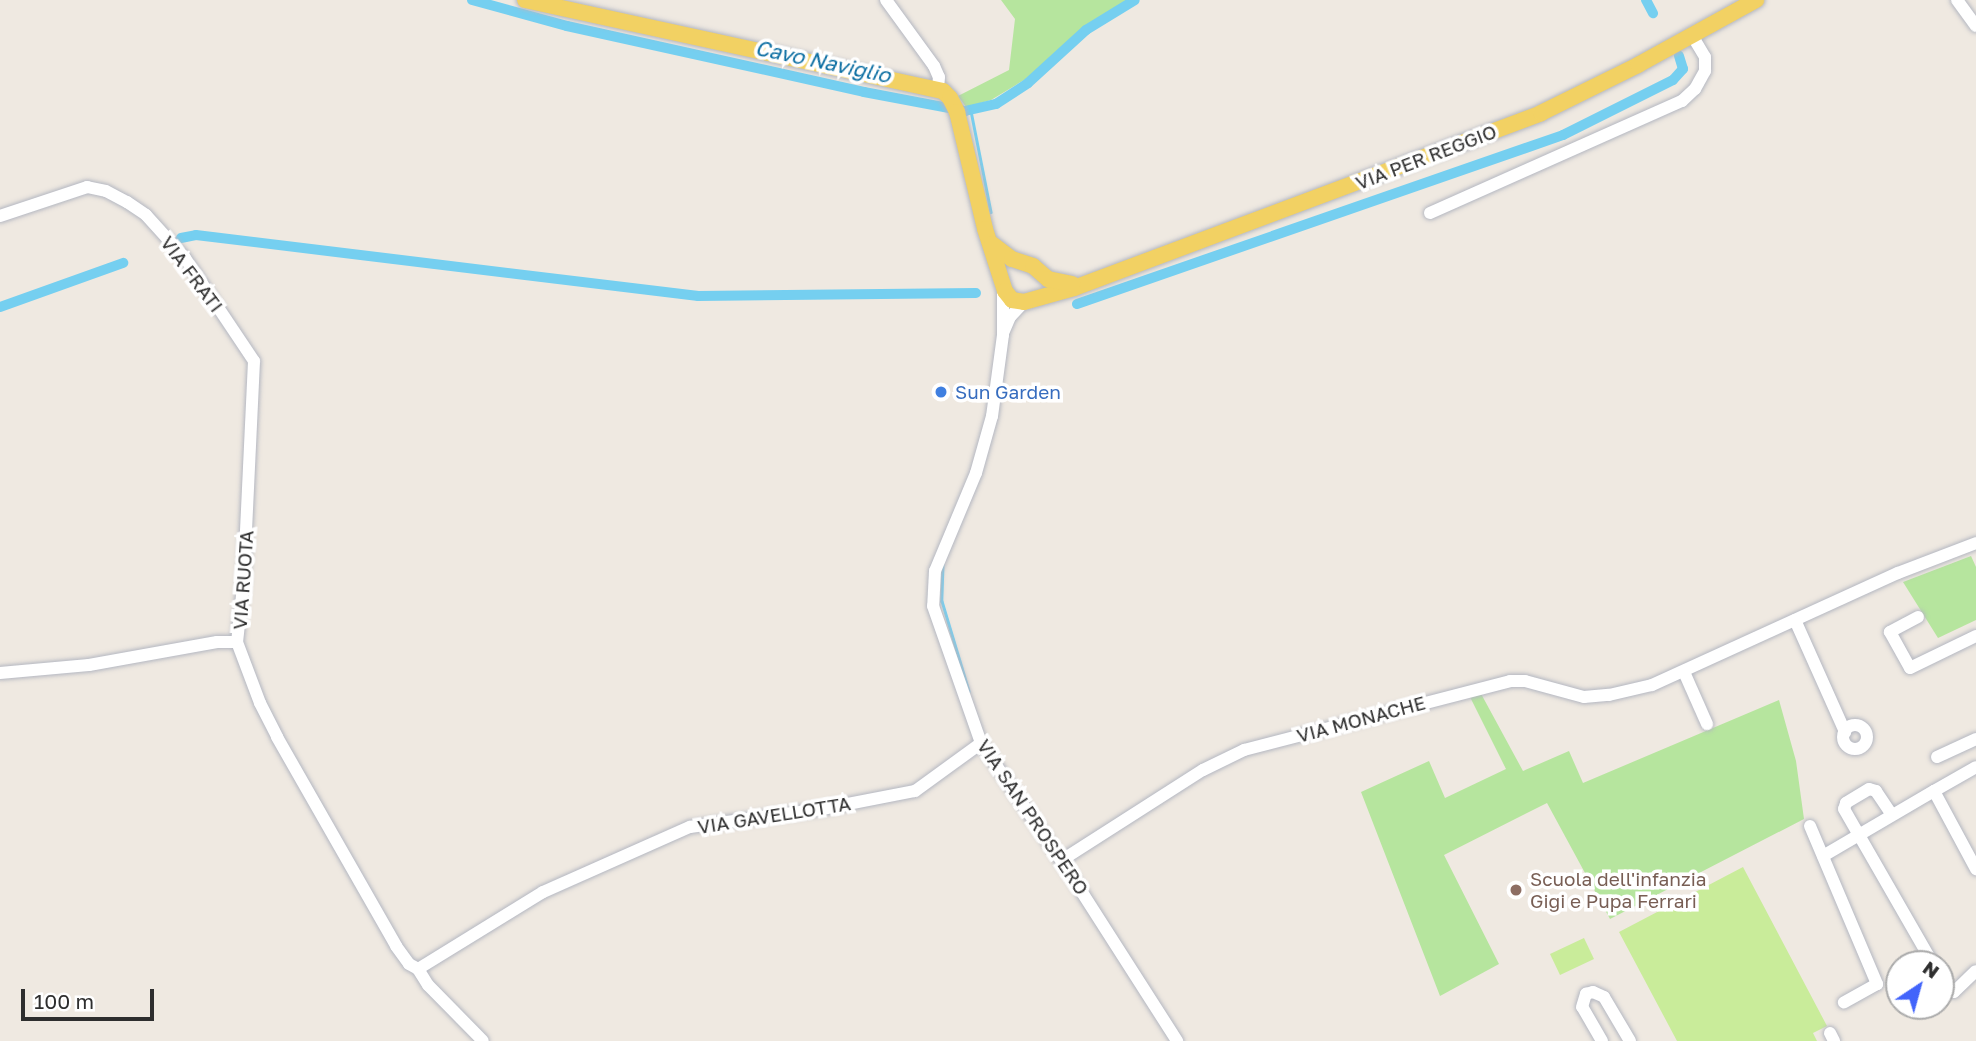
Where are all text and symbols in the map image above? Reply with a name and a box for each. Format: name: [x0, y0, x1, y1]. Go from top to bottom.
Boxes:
water label: Cavo Naviglio: [753, 34, 893, 88]
street label: VIA PER REGGIO: [1352, 120, 1500, 194]
street label: VIA FRATI: [156, 231, 228, 317]
place label: Sun Garden: [955, 381, 1061, 403]
marker: Sun Garden: [933, 384, 949, 400]
street label: VIA RUOTA: [228, 530, 258, 630]
street label: VIA MONACHE: [1294, 691, 1428, 747]
street label: VIA SAN PROSPERO: [972, 735, 1094, 899]
street label: VIA GAVELLOTTA: [696, 792, 852, 838]
place label: Scuola dell'infanzia Gigi e Pupa Ferrari: [1530, 868, 1707, 912]
marker: Scuola dell'infanzia Gigi e Pupa Ferrari: [1508, 882, 1524, 898]
north arrow: [1885, 950, 1955, 1020]
text: N: [1919, 956, 1944, 983]
scale bar: [24, 974, 158, 1018]
text: 100 m: [34, 988, 94, 1014]

